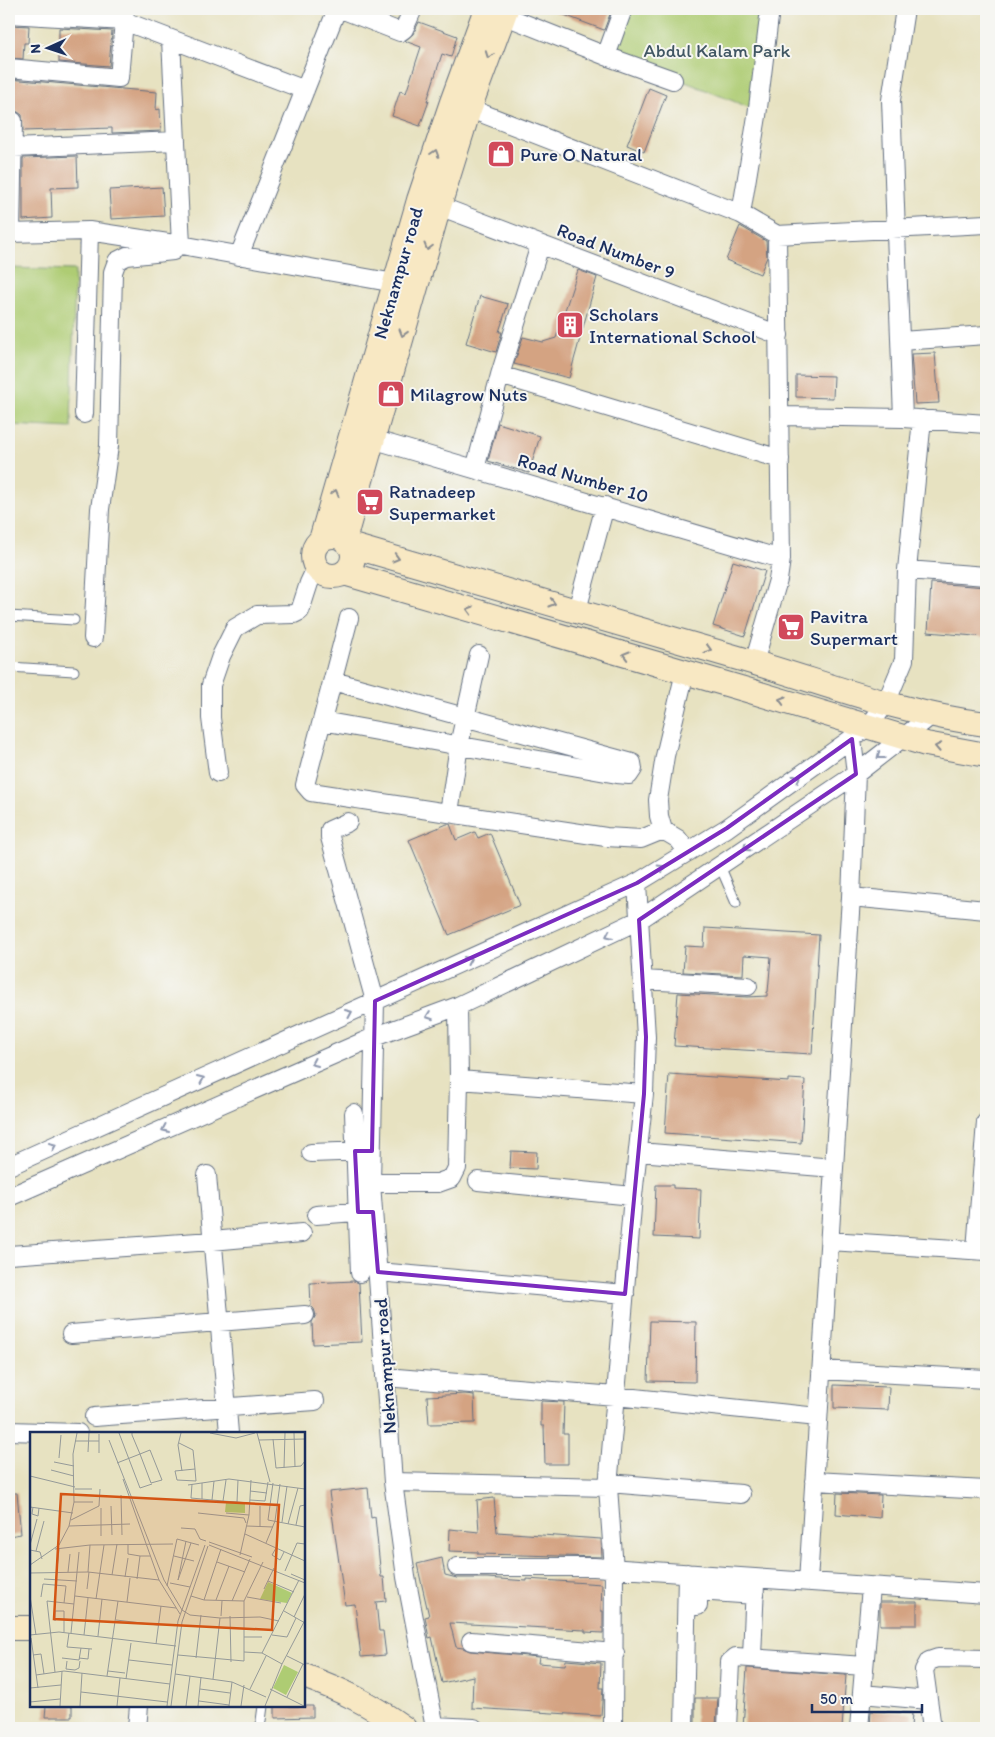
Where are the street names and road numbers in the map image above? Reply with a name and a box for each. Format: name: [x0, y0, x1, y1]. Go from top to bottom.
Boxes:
street label: Neknampur road: [368, 204, 428, 342]
street label: Road Number 9: [554, 218, 678, 284]
street label: Road Number 10: [515, 448, 651, 508]
street label: Neknampur road: [369, 1297, 401, 1435]

